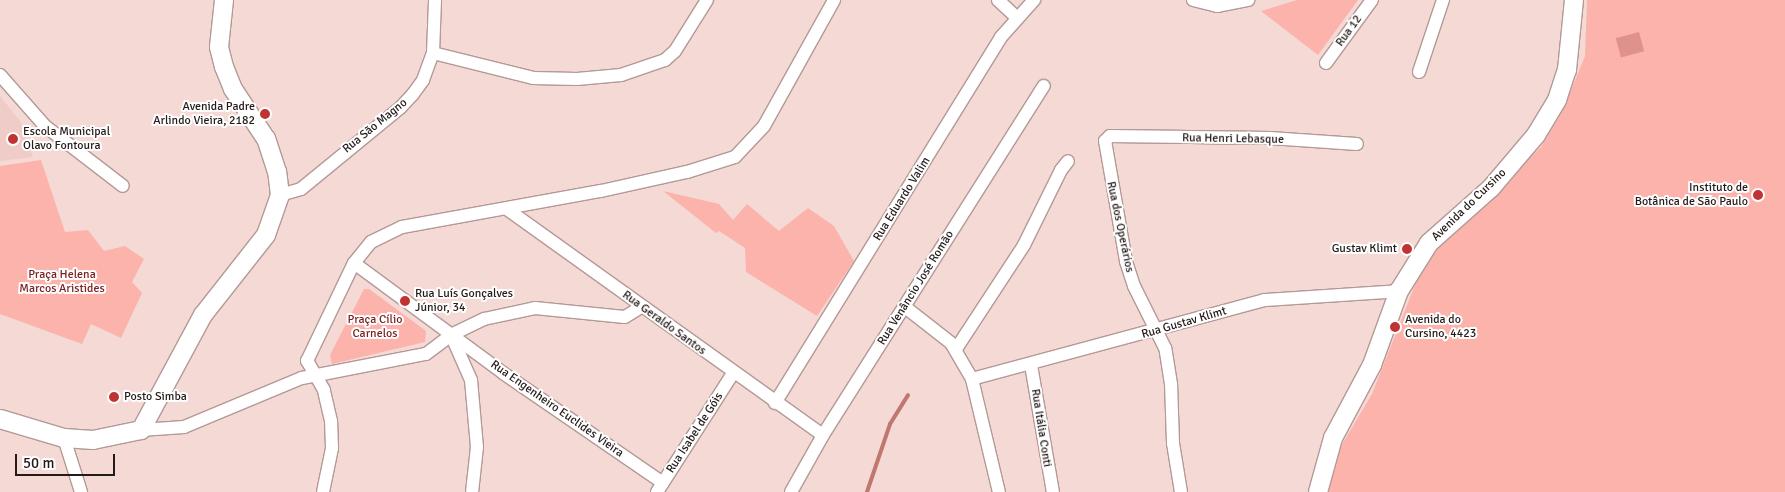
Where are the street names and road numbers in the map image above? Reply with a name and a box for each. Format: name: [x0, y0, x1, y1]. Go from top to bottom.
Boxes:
street label: Rua 12: [1333, 13, 1365, 49]
street label: Rua São Magno: [340, 96, 410, 156]
street label: Rua Henri Lebasque: [1182, 131, 1284, 147]
street label: Rua Eduardo Valim: [870, 154, 934, 244]
street label: Avenida do Cursino: [1429, 166, 1509, 244]
street label: Rua dos Operários: [1103, 180, 1137, 274]
street label: Rua Venâncio José Romão: [875, 228, 957, 348]
street label: Rua Geraldo Santos: [619, 288, 709, 358]
street label: Rua Gustav Klimt: [1140, 304, 1228, 342]
street label: Rua Engenheiro Euclides Vieira: [488, 358, 626, 460]
street label: Rua Itália Conti: [1028, 388, 1054, 468]
street label: Rua Isabel de Góis: [664, 390, 726, 476]

